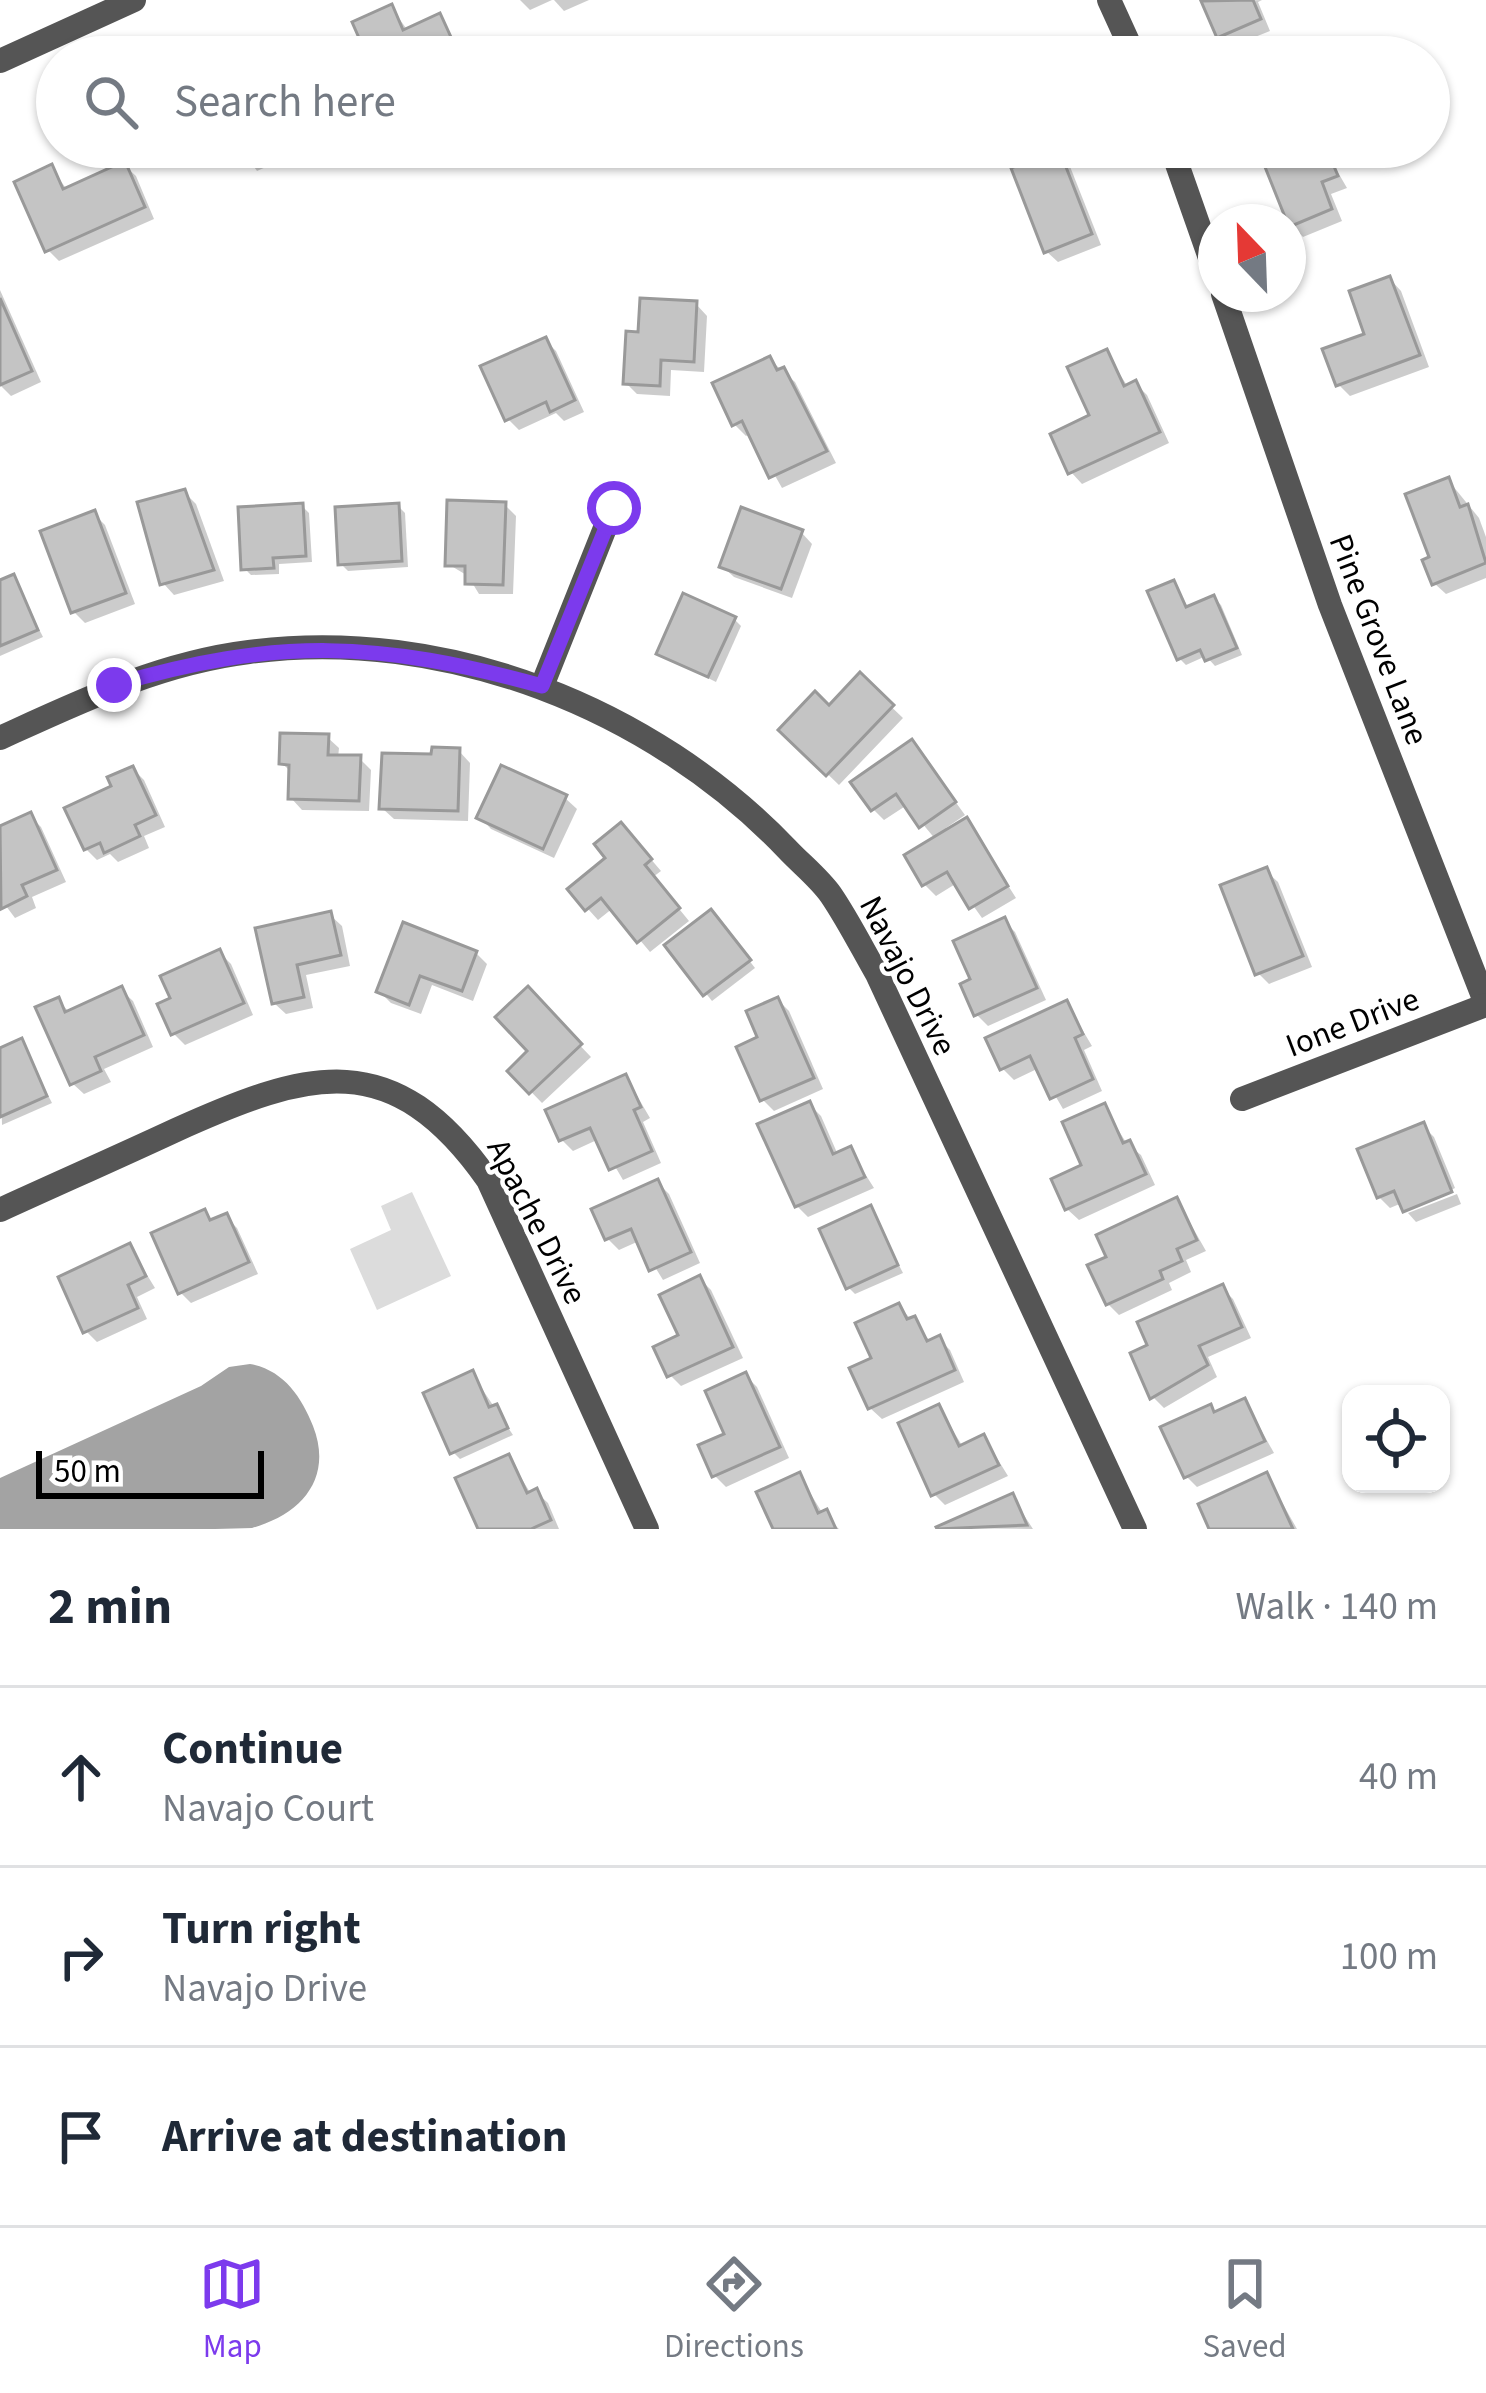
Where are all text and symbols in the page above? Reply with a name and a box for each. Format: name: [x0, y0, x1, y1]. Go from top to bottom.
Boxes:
search box: [36, 36, 1450, 168]
icon: search: [78, 69, 144, 135]
text: Search here: [174, 70, 396, 134]
north arrow: [1198, 204, 1306, 312]
route start: [587, 481, 641, 535]
street label: Pine Grove Lane: [1317, 527, 1440, 752]
route end: [87, 658, 141, 712]
street label: Navajo Drive: [847, 888, 968, 1064]
street label: Ione Drive: [1279, 976, 1426, 1069]
street label: Apache Drive: [475, 1131, 598, 1312]
map controls: [1342, 1385, 1450, 1493]
button: locate: [1342, 1385, 1450, 1493]
scale bar: [36, 1445, 264, 1498]
text: 50 m: [54, 1448, 121, 1495]
text: 2 min: [48, 1571, 172, 1643]
text: Walk · 140 m: [1235, 1579, 1438, 1635]
text: Continue: [162, 1717, 343, 1781]
icon: ahead: [48, 1744, 114, 1810]
text: 40 m: [1359, 1749, 1438, 1805]
text: Navajo Court: [162, 1781, 374, 1837]
text: Turn right: [162, 1897, 361, 1961]
icon: right: [48, 1924, 114, 1990]
text: 100 m: [1340, 1929, 1438, 1985]
text: Navajo Drive: [162, 1961, 367, 2017]
icon: arrive: [48, 2104, 114, 2170]
text: Arrive at destination: [162, 2105, 567, 2169]
tab: Map: [199, 2251, 265, 2370]
tab: Directions: [664, 2251, 804, 2370]
tab: Saved: [1202, 2251, 1287, 2370]

